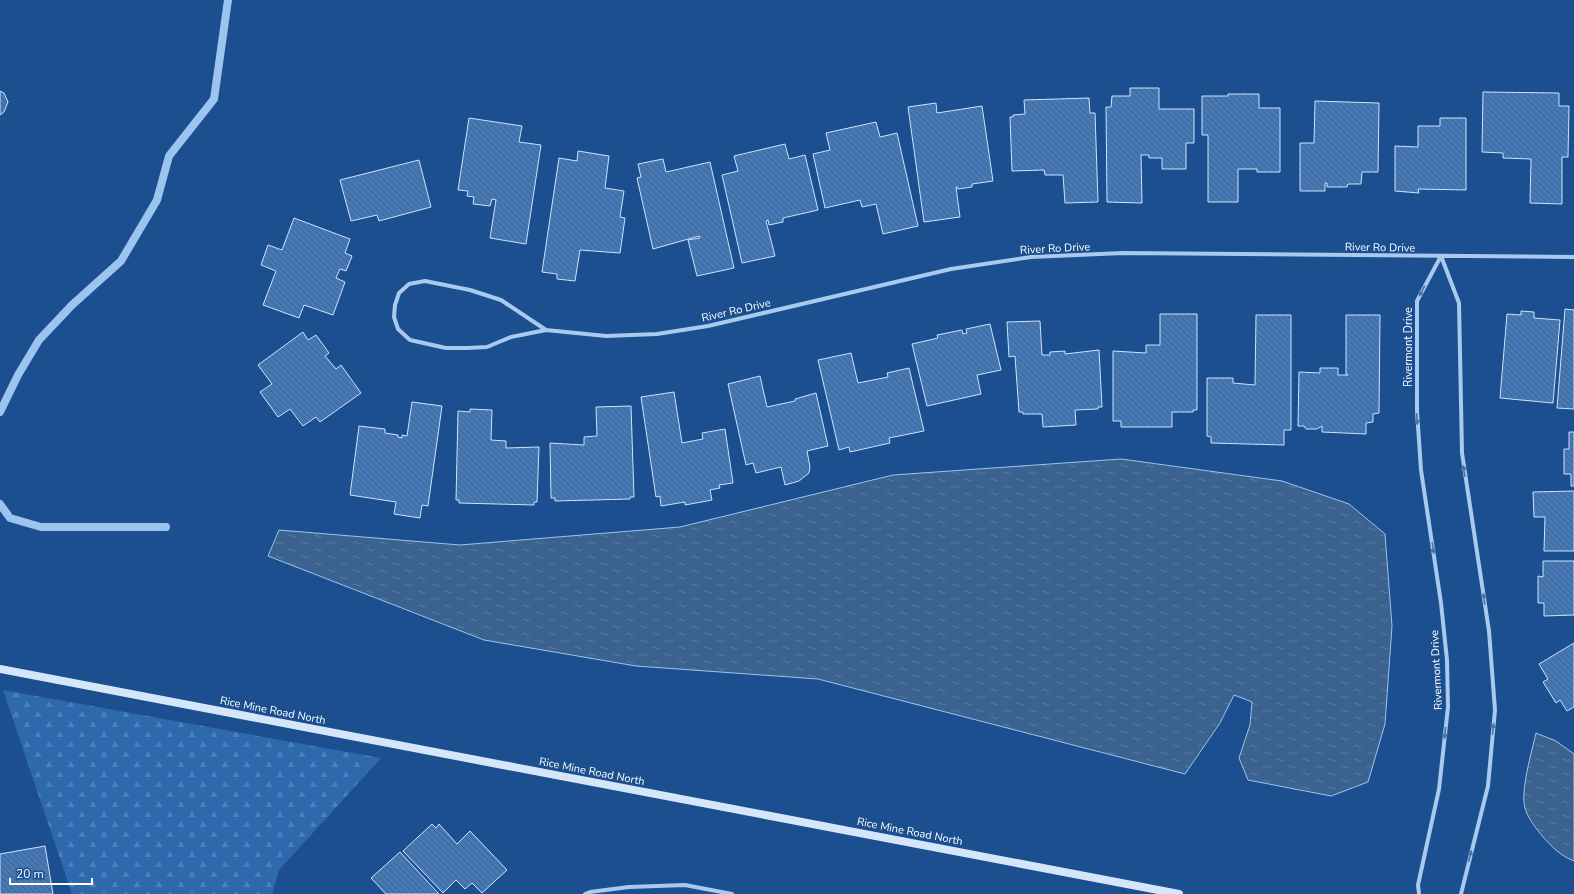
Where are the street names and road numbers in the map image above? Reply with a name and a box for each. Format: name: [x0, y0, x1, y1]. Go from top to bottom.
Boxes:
street label: River Ro Drive: [1019, 239, 1091, 258]
street label: River Ro Drive: [1345, 239, 1415, 256]
street label: River Ro Drive: [700, 295, 772, 326]
street label: Rivermont Drive: [1401, 307, 1416, 387]
street label: Rivermont Drive: [1427, 630, 1446, 710]
street label: Rice Mine Road North: [219, 693, 327, 728]
street label: Rice Mine Road North: [538, 754, 646, 789]
street label: Rice Mine Road North: [856, 814, 964, 849]

